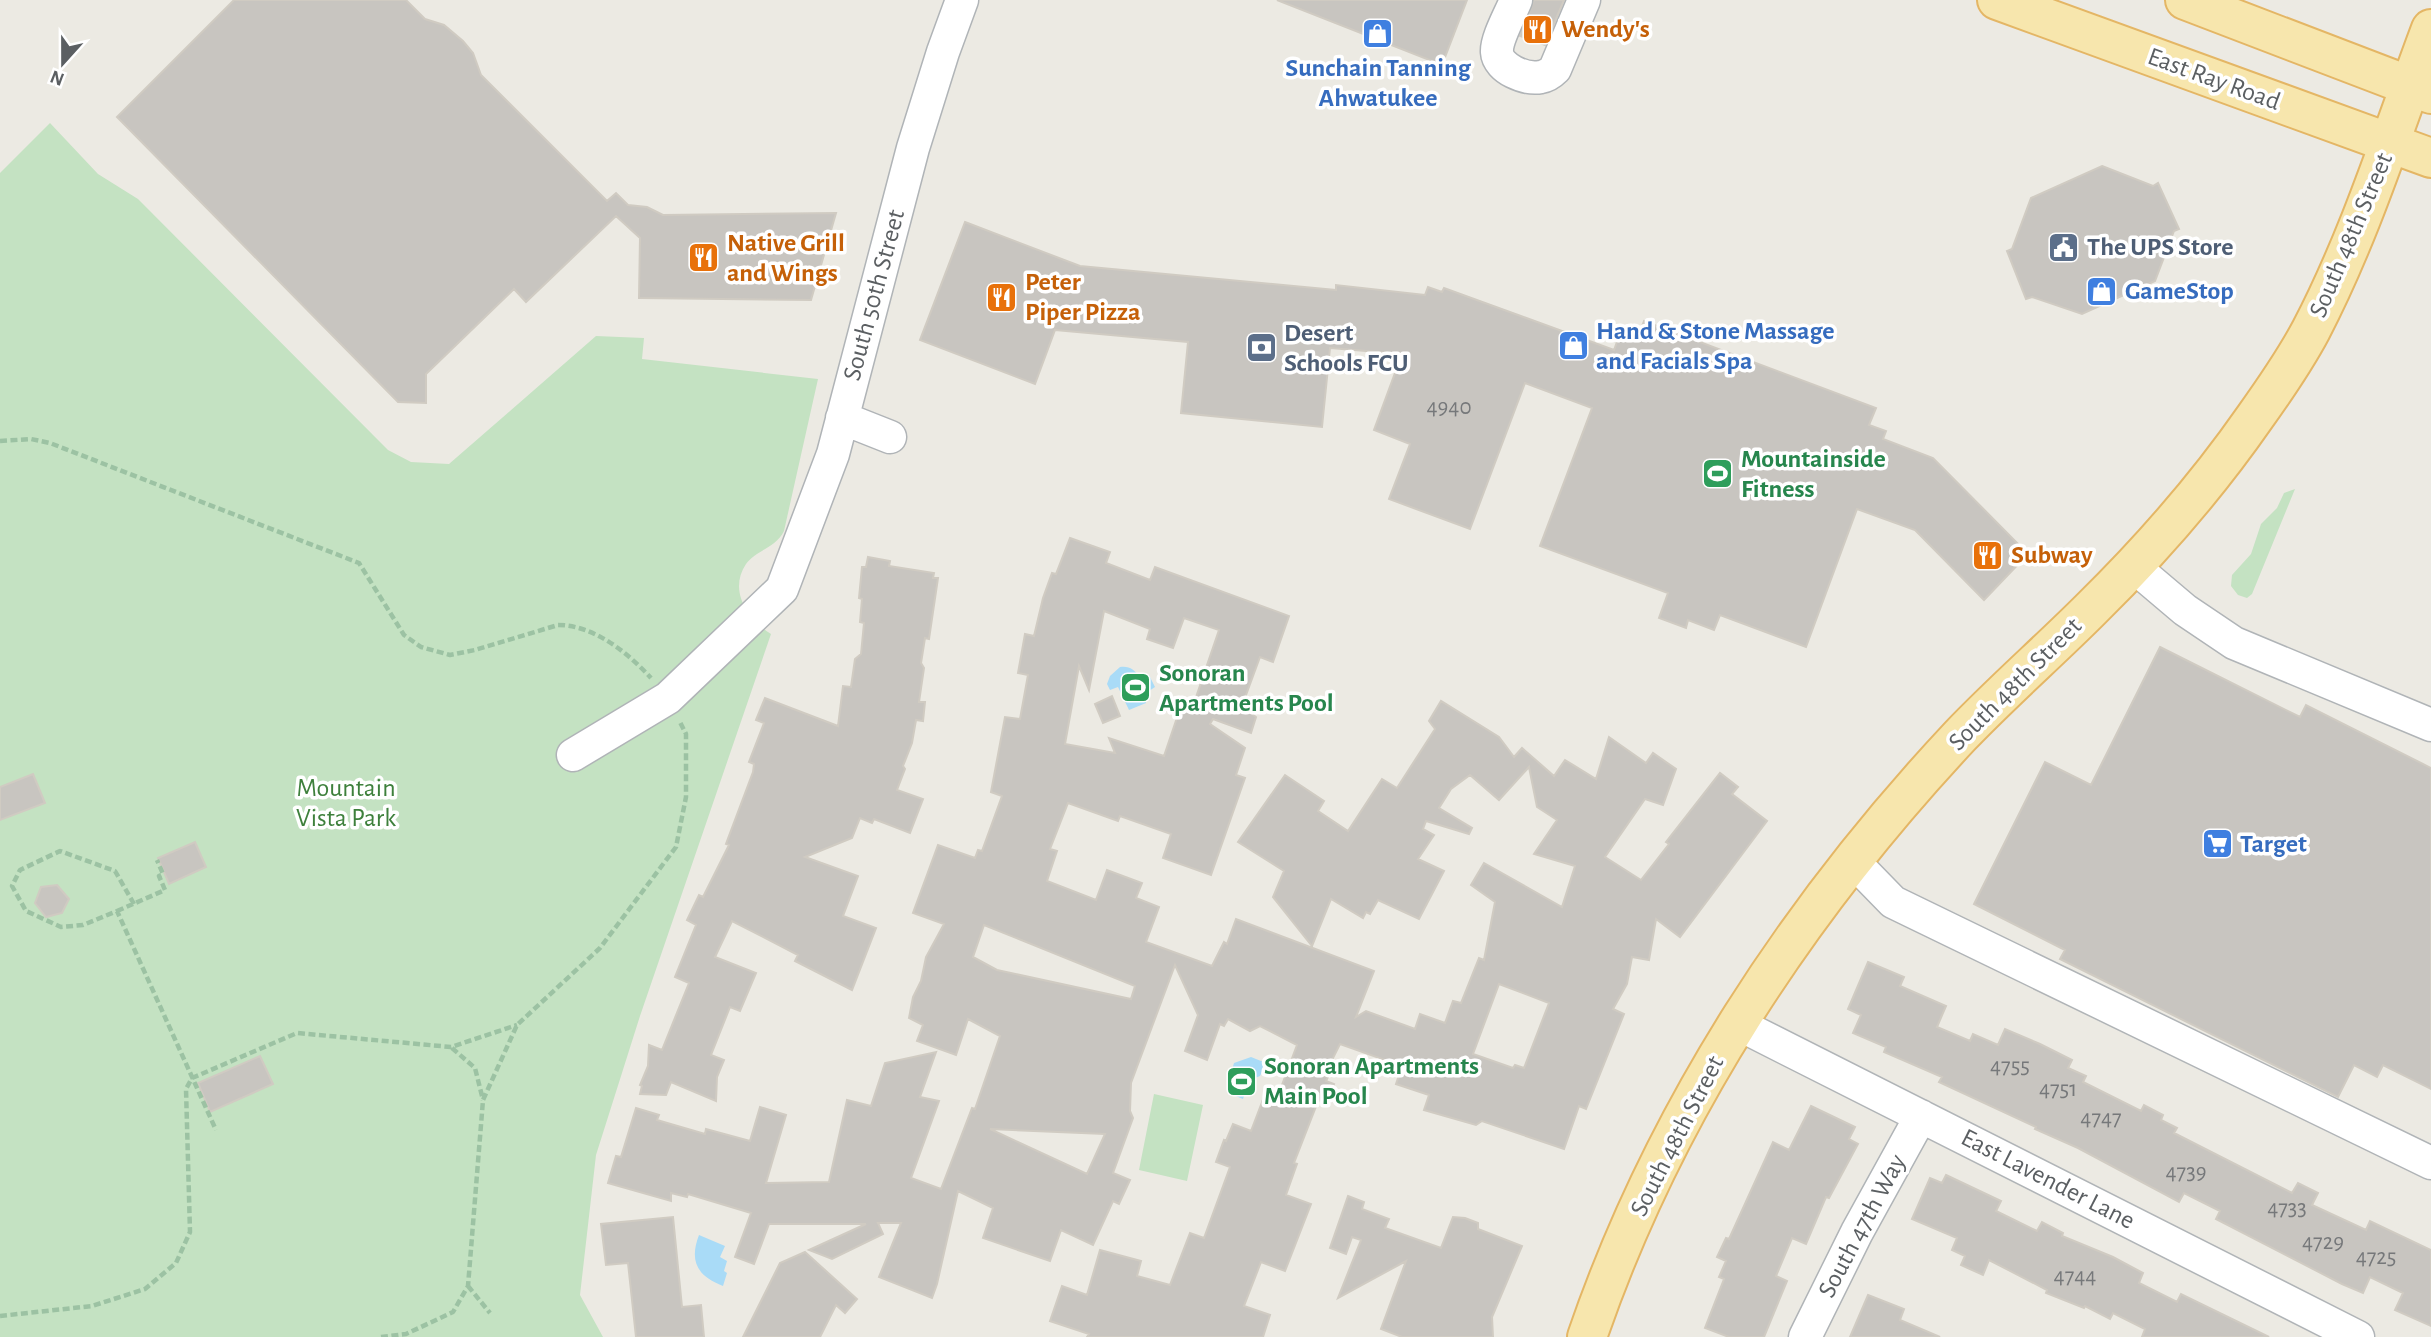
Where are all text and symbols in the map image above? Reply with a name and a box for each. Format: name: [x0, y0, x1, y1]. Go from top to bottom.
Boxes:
restaurant icon: Wendy's: [1521, 12, 1555, 46]
shop icon: Sunchain Tanning Ahwatukee: [1361, 16, 1395, 50]
place label: Wendy's: [1561, 16, 1650, 42]
north arrow: [28, 28, 98, 98]
street label: East Ray Road: [2144, 43, 2284, 115]
place label: Sunchain Tanning Ahwatukee: [1285, 55, 1472, 111]
text: N: [48, 66, 67, 89]
street label: South 48th Street: [2305, 149, 2397, 321]
street label: South 50th Street: [839, 207, 909, 383]
place label: Native Grill and Wings: [727, 230, 845, 286]
public building icon: The UPS Store: [2047, 230, 2081, 264]
place label: The UPS Store: [2087, 234, 2234, 260]
restaurant icon: Native Grill and Wings: [687, 241, 721, 275]
place label: Peter Piper Pizza: [1025, 269, 1141, 325]
shop icon: GameStop: [2085, 274, 2119, 308]
place label: GameStop: [2125, 278, 2234, 304]
restaurant icon: Peter Piper Pizza: [985, 280, 1019, 314]
place label: Hand & Stone Massage and Facials Spa: [1596, 318, 1835, 374]
place label: Desert Schools FCU: [1284, 320, 1409, 376]
shop icon: Hand & Stone Massage and Facials Spa: [1556, 329, 1590, 363]
bank icon: Desert Schools FCU: [1244, 331, 1278, 365]
house number: 4940: [1426, 396, 1472, 419]
place label: Mountainside Fitness: [1741, 446, 1886, 502]
sports icon: Mountainside Fitness: [1701, 457, 1735, 491]
restaurant icon: Subway: [1971, 538, 2005, 572]
place label: Subway: [2011, 542, 2093, 568]
street label: South 48th Street: [1944, 613, 2086, 755]
place label: Sonoran Apartments Pool: [1159, 660, 1334, 716]
sports icon: Sonoran Apartments Pool: [1119, 671, 1153, 705]
park label: Mountain Vista Park: [296, 775, 396, 831]
supermarket icon: Target: [2200, 827, 2234, 861]
place label: Target: [2240, 831, 2307, 857]
street label: South 48th Street: [1625, 1052, 1729, 1220]
place label: Sonoran Apartments Main Pool: [1264, 1053, 1479, 1109]
house number: 4755: [1990, 1055, 2030, 1078]
sports icon: Sonoran Apartments Main Pool: [1224, 1064, 1258, 1098]
house number: 4751: [2039, 1078, 2077, 1101]
house number: 4747: [2080, 1107, 2122, 1130]
street label: East Lavender Lane: [1957, 1124, 2139, 1234]
street label: South 47th Way: [1813, 1150, 1911, 1302]
house number: 4739: [2166, 1161, 2206, 1184]
house number: 4733: [2267, 1197, 2307, 1220]
house number: 4729: [2302, 1231, 2344, 1254]
house number: 4725: [2356, 1246, 2396, 1269]
house number: 4744: [2054, 1265, 2096, 1288]

